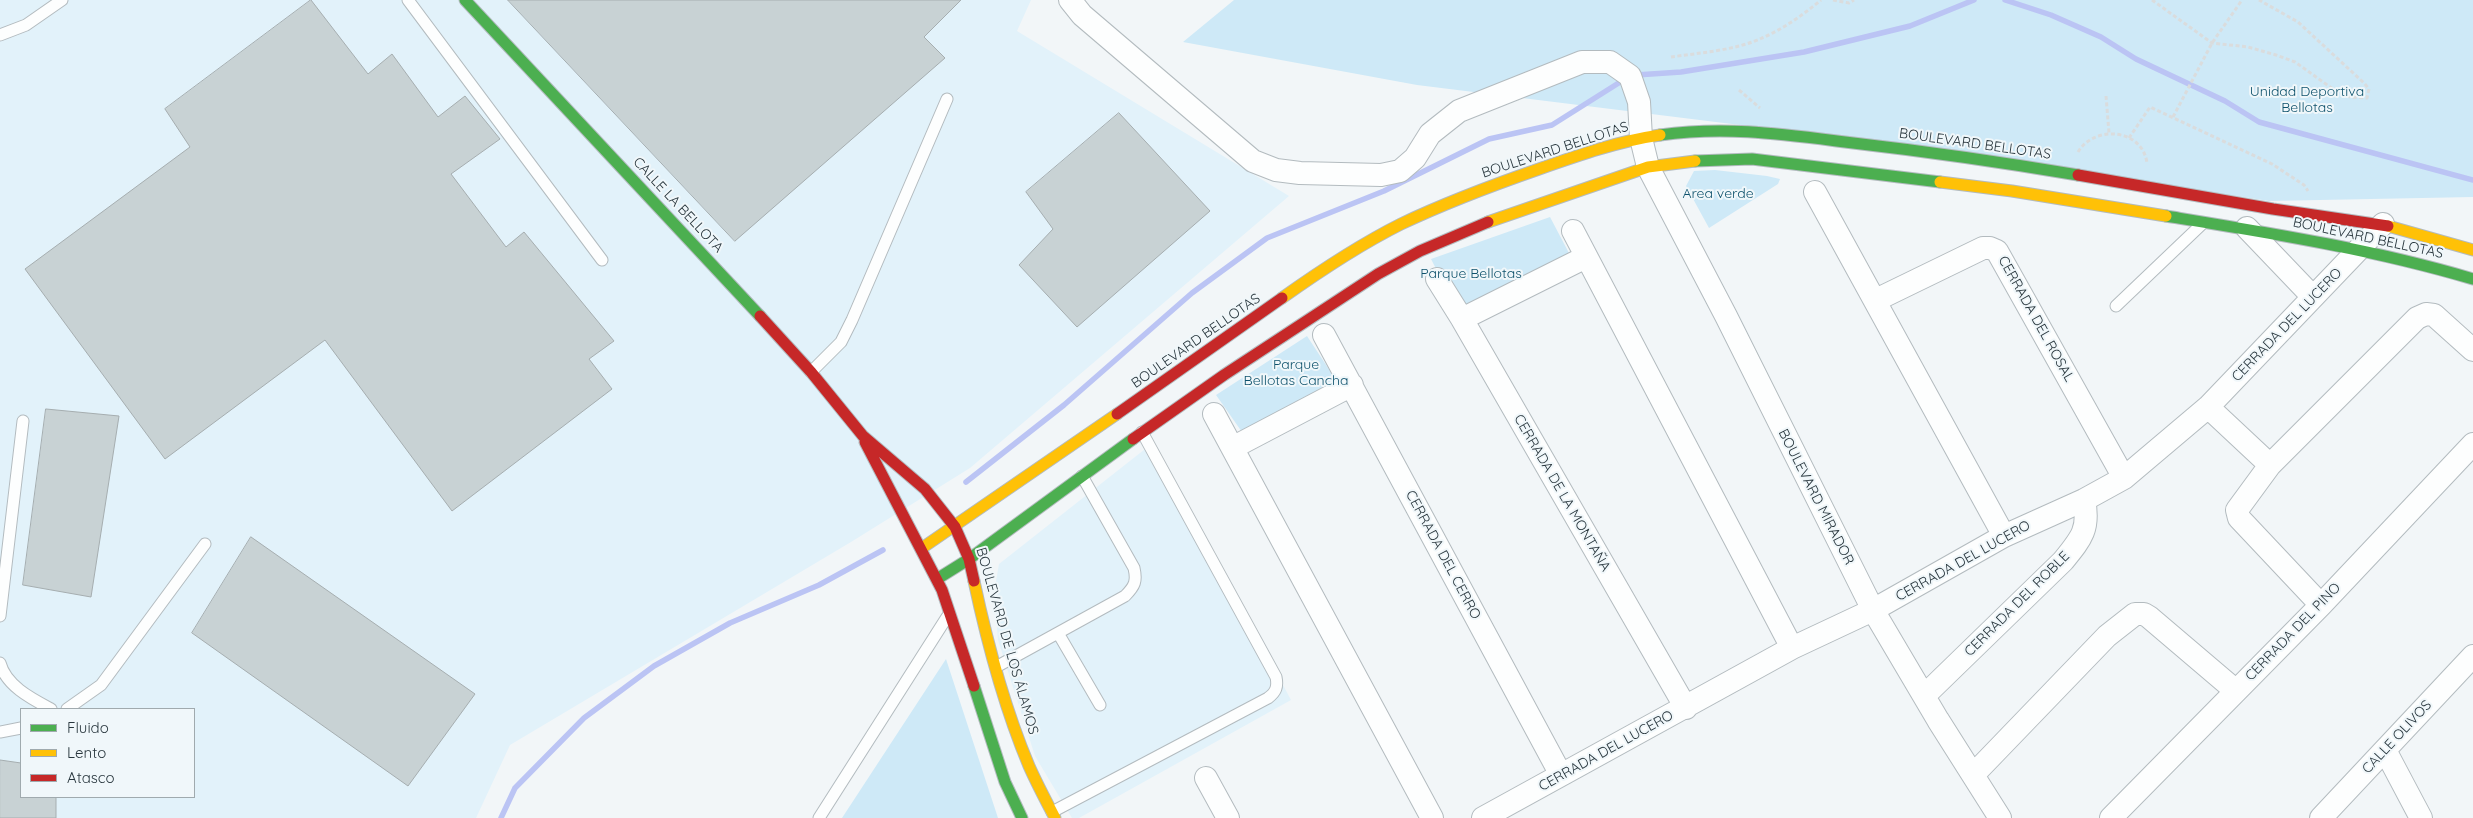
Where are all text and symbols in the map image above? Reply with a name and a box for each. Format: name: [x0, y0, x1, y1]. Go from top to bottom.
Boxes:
park label: Unidad Deportiva Bellotas: [2250, 84, 2364, 116]
street label: BOULEVARD BELLOTAS: [1479, 118, 1631, 182]
street label: BOULEVARD BELLOTAS: [1898, 125, 2052, 163]
street label: CALLE LA BELLOTA: [629, 154, 727, 256]
park label: Area verde: [1682, 186, 1754, 202]
street label: BOULEVARD BELLOTAS: [2291, 214, 2445, 262]
street label: CERRADA DEL ROSAL: [1994, 253, 2078, 385]
street label: CERRADA DEL LUCERO: [2228, 265, 2346, 385]
park label: Parque Bellotas: [1420, 266, 1522, 282]
street label: BOULEVARD BELLOTAS: [1128, 290, 1264, 392]
park label: Parque Bellotas Cancha: [1244, 357, 1348, 390]
street label: CERRADA DE LA MONTAÑA: [1510, 412, 1614, 574]
street label: BOULEVARD MIRADOR: [1774, 426, 1858, 568]
street label: CERRADA DEL CERRO: [1402, 488, 1484, 622]
street label: CERRADA DEL LUCERO: [1893, 517, 2033, 605]
street label: BOULEVARD DE LOS ÁLAMOS: [972, 546, 1042, 736]
street label: CERRADA DEL ROBLE: [1961, 548, 2073, 660]
street label: CERRADA DEL PINO: [2242, 579, 2344, 685]
street label: CALLE OLIVOS: [2359, 697, 2435, 777]
street label: CERRADA DEL LUCERO: [1536, 707, 1676, 795]
legend: [20, 708, 195, 798]
text: Fluido: [67, 718, 109, 737]
text: Lento: [67, 743, 106, 762]
text: Atasco: [67, 768, 115, 787]

